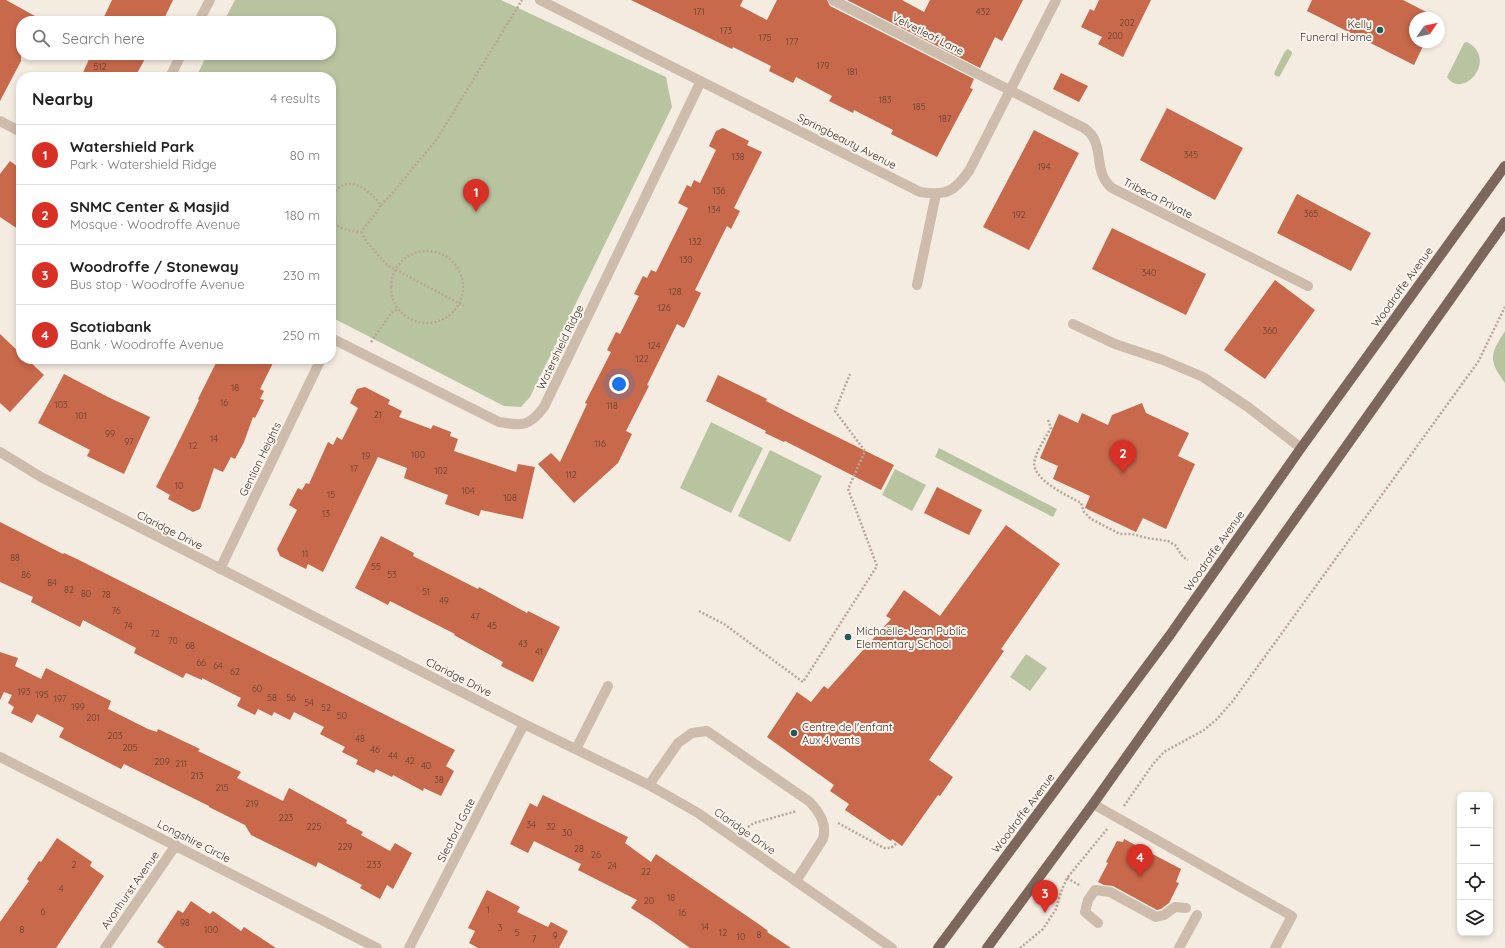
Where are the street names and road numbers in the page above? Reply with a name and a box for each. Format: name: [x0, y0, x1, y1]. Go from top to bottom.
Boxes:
street label: Velvetleaf Lane: [890, 10, 966, 58]
street label: Springbeauty Avenue: [795, 110, 899, 172]
street label: Tribeca Private: [1121, 174, 1195, 222]
street label: Woodroffe Avenue: [1368, 244, 1436, 330]
street label: Watershield Ridge: [533, 302, 587, 392]
street label: Gentian Heights: [236, 420, 284, 498]
street label: Claridge Drive: [135, 507, 205, 553]
street label: Woodroffe Avenue: [1181, 508, 1247, 594]
street label: Claridge Drive: [424, 654, 494, 700]
street label: Woodroffe Avenue: [989, 771, 1057, 855]
street label: Sleaford Gate: [434, 796, 478, 864]
street label: Claridge Drive: [712, 805, 778, 857]
street label: Longshire Circle: [155, 817, 233, 865]
street label: Avonhurst Avenue: [98, 848, 162, 932]

